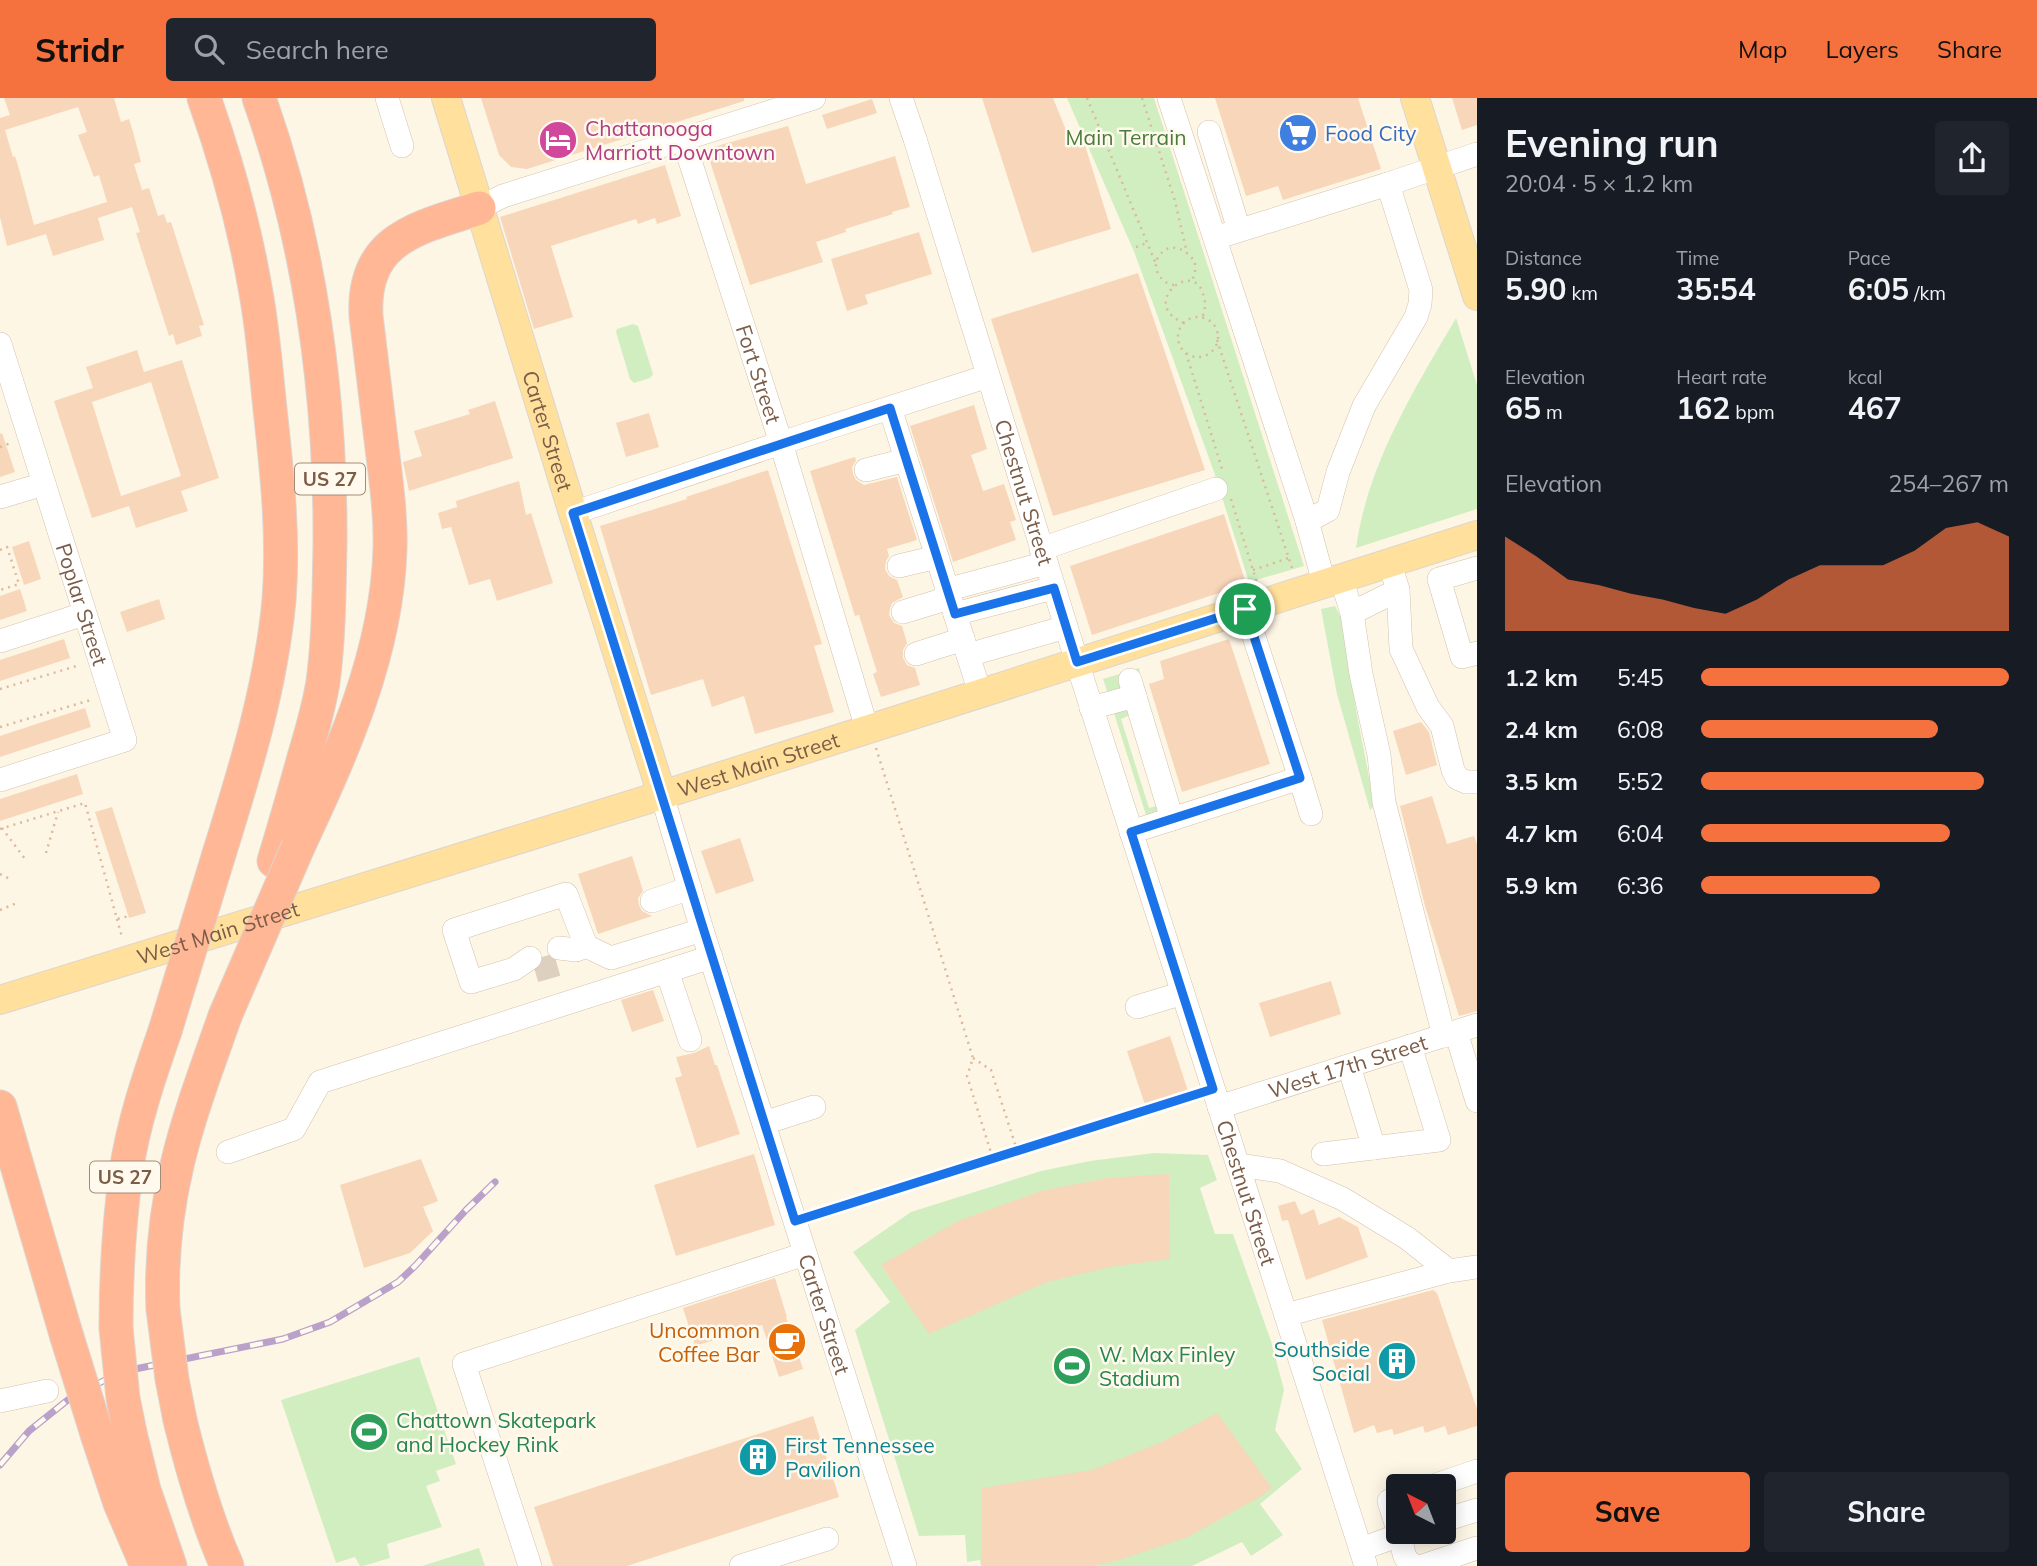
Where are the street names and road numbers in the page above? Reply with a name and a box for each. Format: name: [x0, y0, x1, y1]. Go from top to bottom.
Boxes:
street label: Fort Street: [731, 321, 787, 427]
street label: Carter Street: [517, 367, 579, 494]
street label: Chestnut Street: [990, 416, 1059, 568]
road number: US 27: [295, 464, 365, 494]
street label: Poplar Street: [51, 540, 114, 669]
street label: West Main Street: [674, 726, 842, 802]
street label: West Main Street: [134, 895, 302, 970]
street label: West 17th Street: [1265, 1029, 1430, 1104]
street label: Chestnut Street: [1211, 1117, 1282, 1269]
road number: US 27: [90, 1162, 160, 1192]
street label: Carter Street: [793, 1251, 856, 1377]

